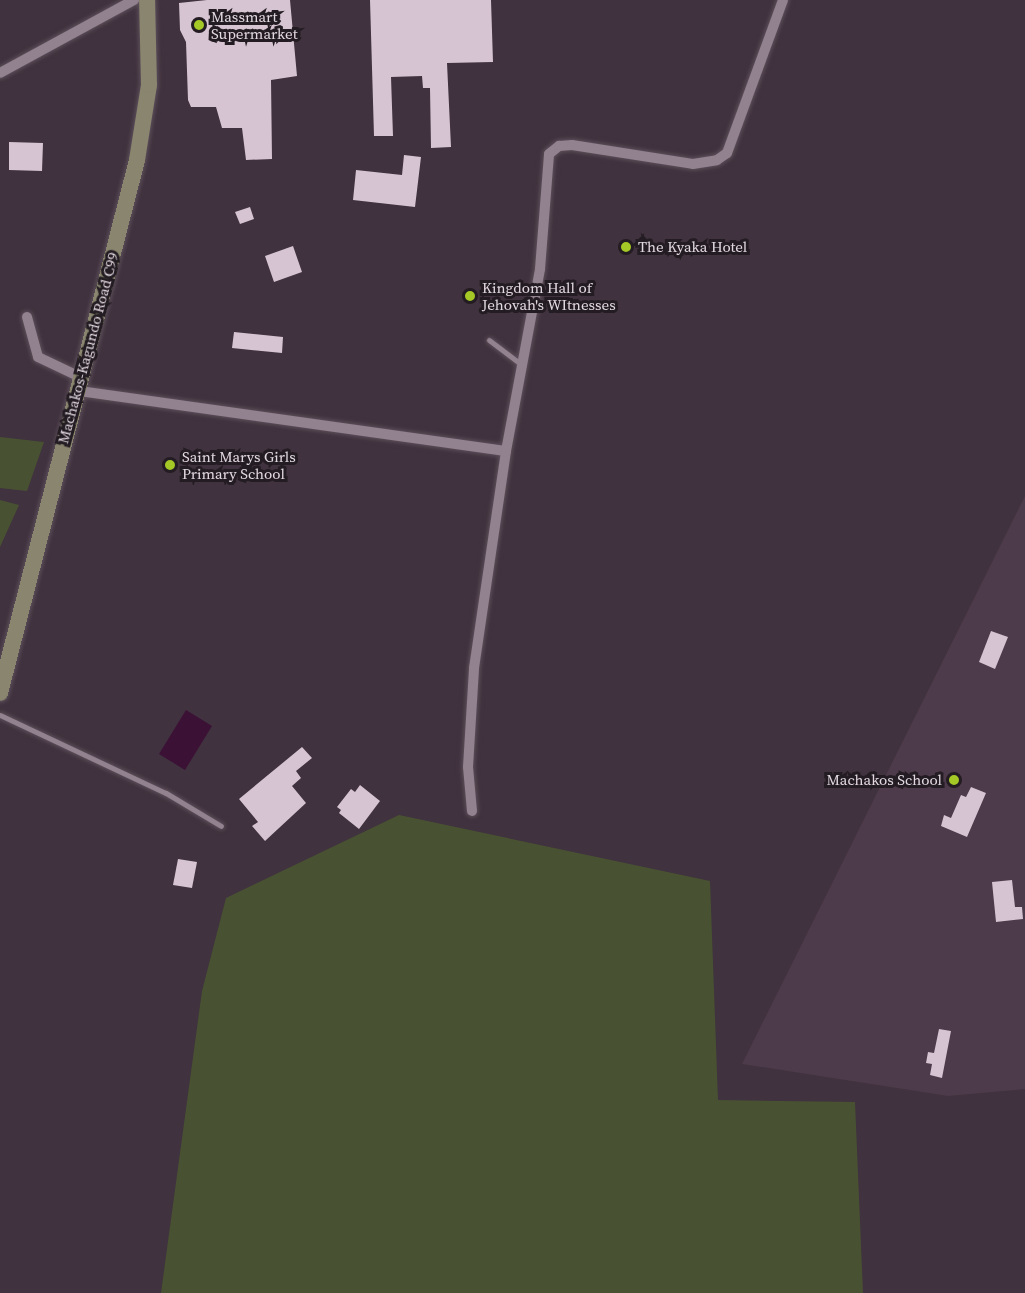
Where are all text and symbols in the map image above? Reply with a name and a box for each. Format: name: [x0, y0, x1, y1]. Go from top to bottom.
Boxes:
place label: Massmart Supermarket: [211, 7, 298, 42]
marker: Massmart Supermarket: [192, 18, 206, 32]
place label: The Kyaka Hotel: [638, 238, 747, 256]
marker: The Kyaka Hotel: [619, 240, 633, 254]
street label: Machakos-Kagundo Road C99: [54, 250, 122, 446]
place label: Kingdom Hall of Jehovah's WItnesses: [482, 278, 616, 313]
marker: Kingdom Hall of Jehovah's WItnesses: [463, 289, 477, 303]
place label: Saint Marys Girls Primary School: [182, 447, 296, 482]
marker: Saint Marys Girls Primary School: [163, 458, 177, 472]
place label: Machakos School: [827, 771, 942, 789]
marker: Machakos School: [947, 773, 961, 787]

